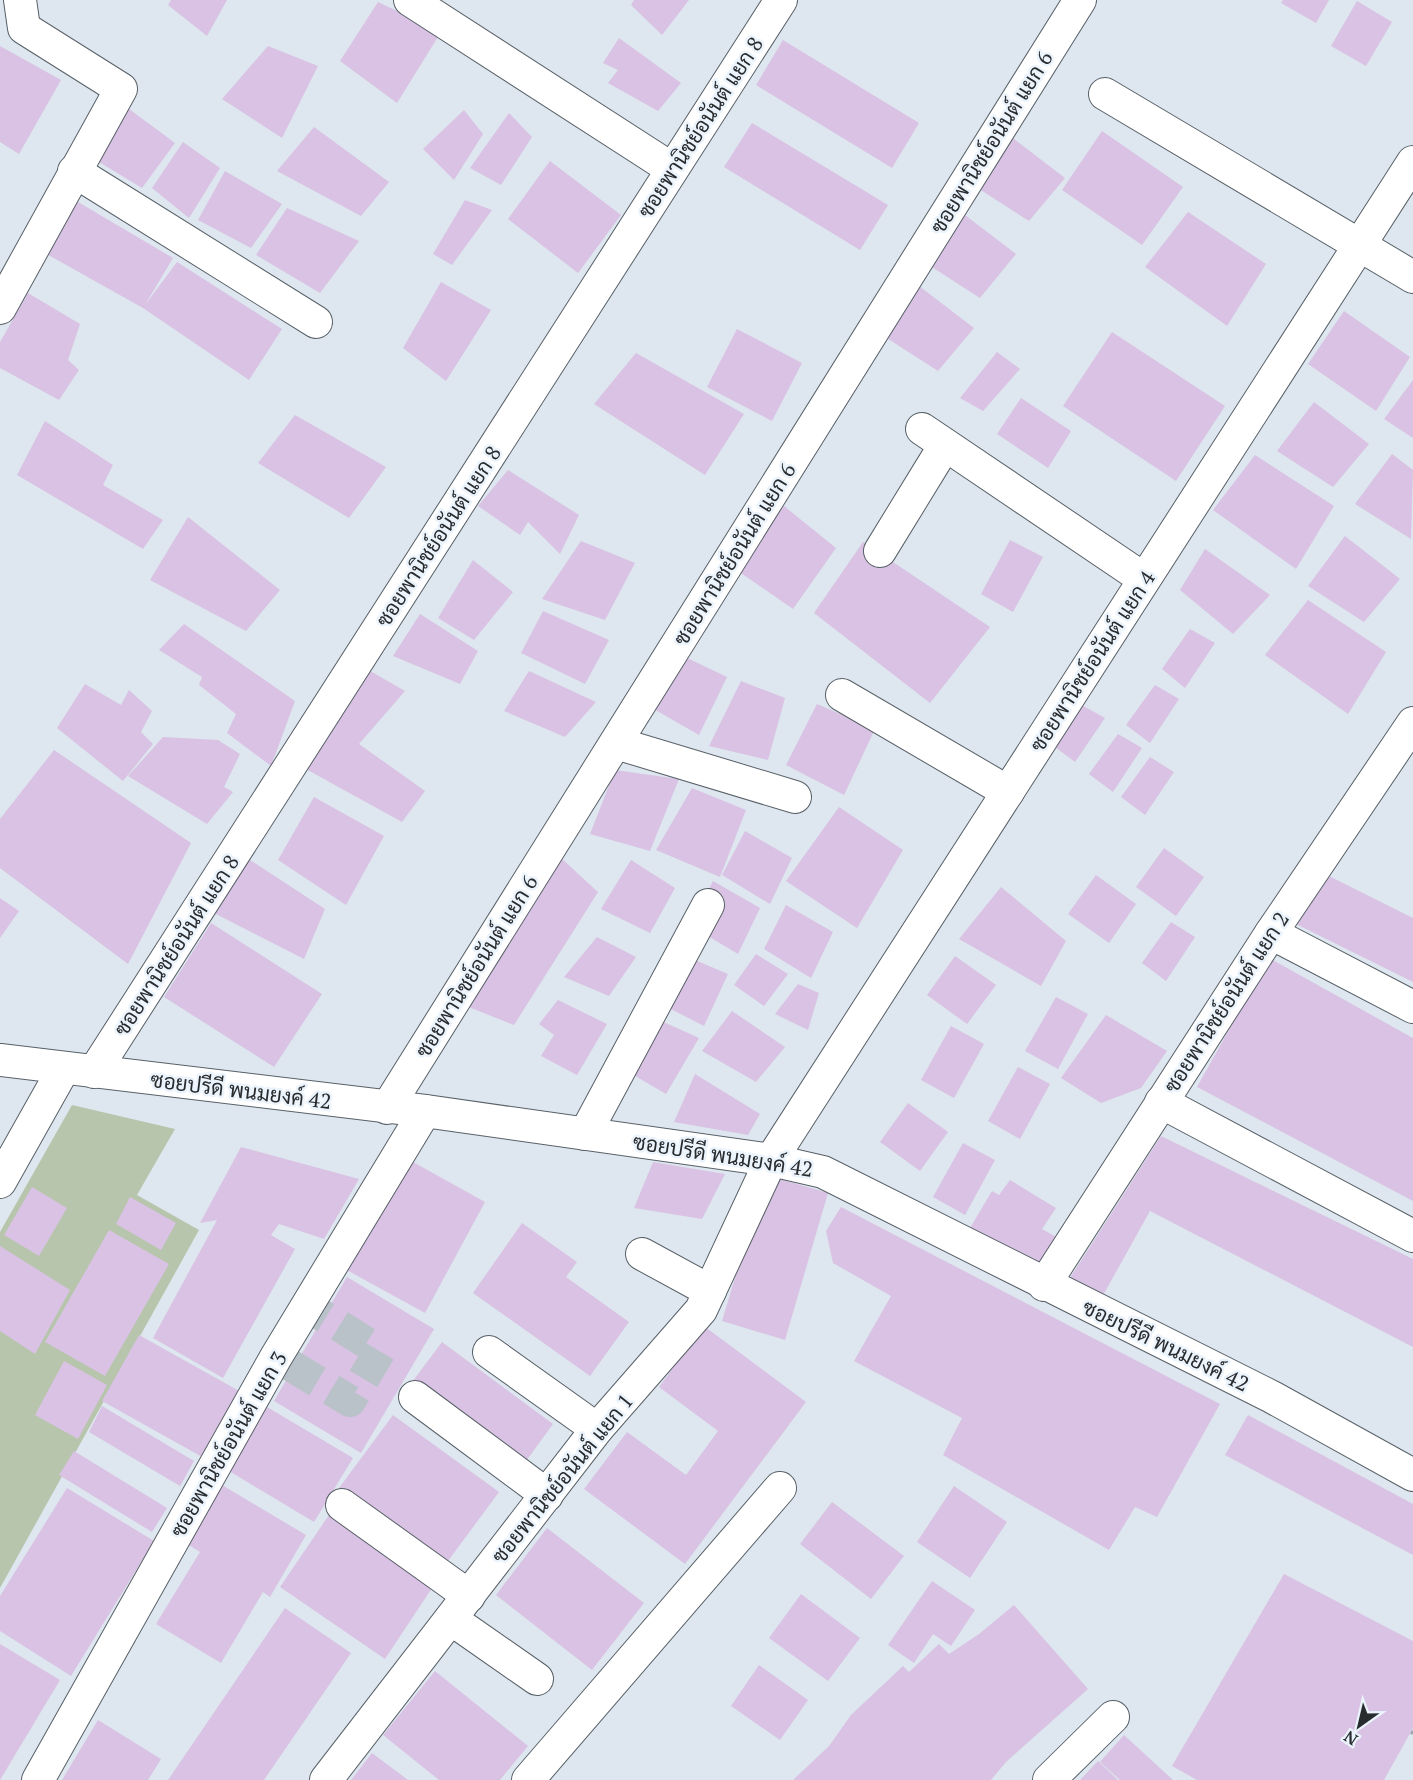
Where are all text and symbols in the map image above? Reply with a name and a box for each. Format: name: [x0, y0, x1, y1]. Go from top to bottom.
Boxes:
street label: ซอยพานิชย์อนันต์ แยก 8: [631, 31, 769, 223]
street label: ซอยพานิชย์อนันต์ แยก 6: [923, 45, 1059, 239]
street label: ซอยพานิชย์อนันต์ แยก 8: [369, 440, 507, 632]
street label: ซอยพานิชย์อนันต์ แยก 6: [666, 457, 802, 651]
street label: ซอยพานิชย์อนันต์ แยก 4: [1023, 565, 1161, 757]
street label: ซอยพานิชย์อนันต์ แยก 8: [107, 849, 245, 1041]
street label: ซอยพานิชย์อนันต์ แยก 6: [408, 869, 544, 1063]
street label: ซอยพานิชย์อนันต์ แยก 2: [1157, 906, 1295, 1098]
street label: ซอยปรีดี พนมยงค์ 42: [149, 1065, 333, 1115]
street label: ซอยปรีดี พนมยงค์ 42: [631, 1127, 815, 1183]
street label: ซอยปรีดี พนมยงค์ 42: [1078, 1293, 1254, 1397]
street label: ซอยพานิชย์อนันต์ แยก 3: [163, 1346, 293, 1542]
street label: ซอยพานิชย์อนันต์ แยก 1: [485, 1388, 639, 1568]
north arrow: [1329, 1696, 1389, 1756]
text: N: [1339, 1726, 1362, 1751]

